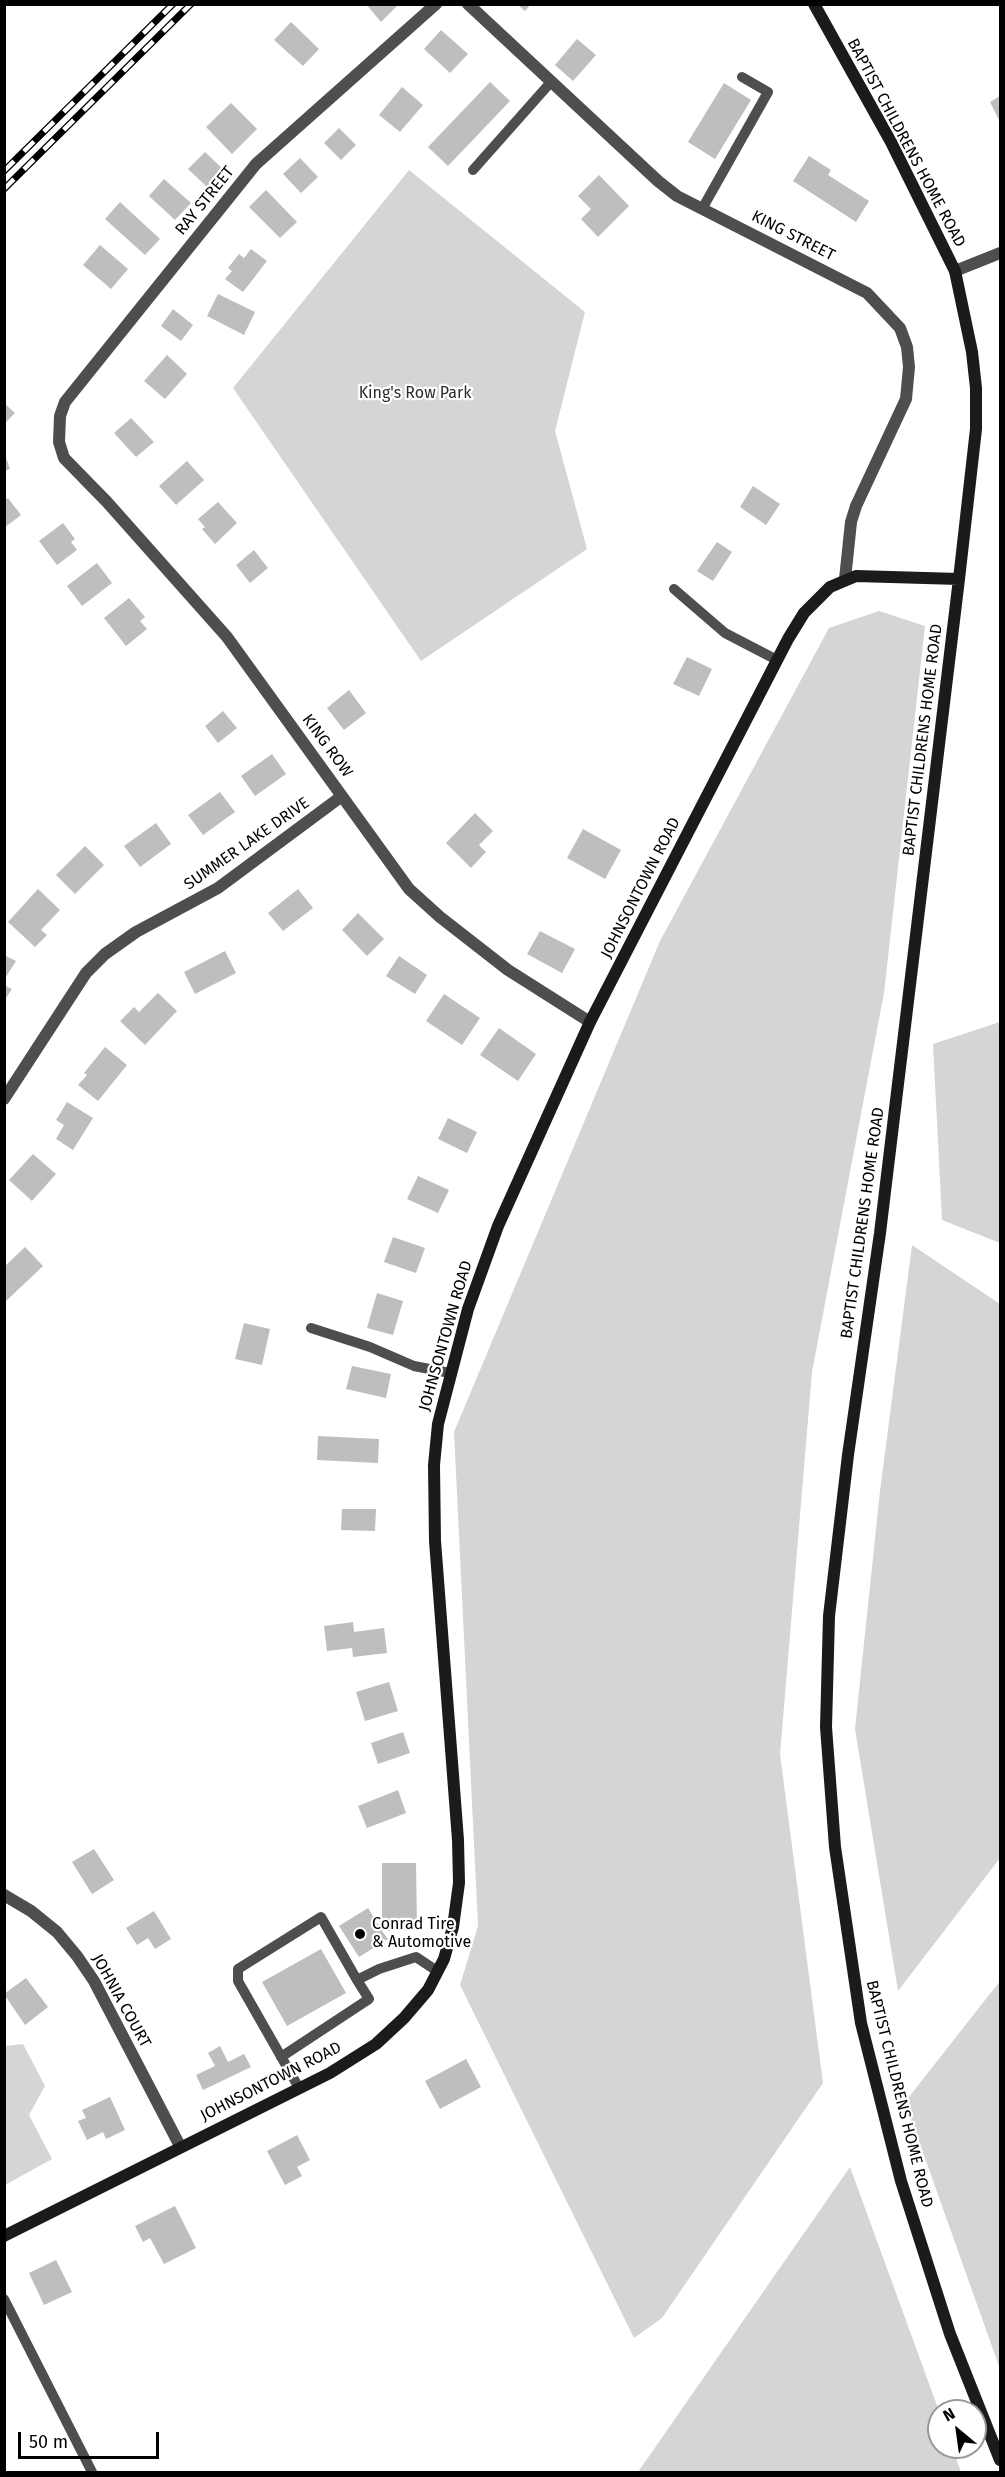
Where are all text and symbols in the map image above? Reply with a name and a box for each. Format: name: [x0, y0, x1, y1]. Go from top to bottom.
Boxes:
street label: BAPTIST CHILDRENS HOME ROAD: [843, 35, 969, 251]
street label: RAY STREET: [171, 163, 239, 239]
street label: KING STREET: [748, 207, 838, 265]
park label: King's Row Park: [359, 384, 471, 404]
street label: BAPTIST CHILDRENS HOME ROAD: [899, 623, 947, 857]
street label: KING ROW: [298, 711, 356, 781]
street label: SUMMER LAKE DRIVE: [181, 794, 313, 894]
street label: JOHNSONTOWN ROAD: [597, 814, 685, 962]
street label: BAPTIST CHILDRENS HOME ROAD: [837, 1106, 889, 1340]
street label: JOHNSONTOWN ROAD: [415, 1259, 477, 1413]
place label: Conrad Tire & Automotive: [372, 1915, 471, 1953]
marker: Conrad Tire & Automotive: [353, 1927, 367, 1941]
street label: JOHNIA COURT: [87, 1951, 155, 2051]
street label: BAPTIST CHILDRENS HOME ROAD: [861, 1978, 937, 2210]
street label: JOHNSONTOWN ROAD: [197, 2038, 345, 2126]
north arrow: [927, 2399, 987, 2459]
text: N: [940, 2404, 958, 2425]
scale bar: [21, 2420, 162, 2458]
text: 50 m: [29, 2431, 68, 2453]

